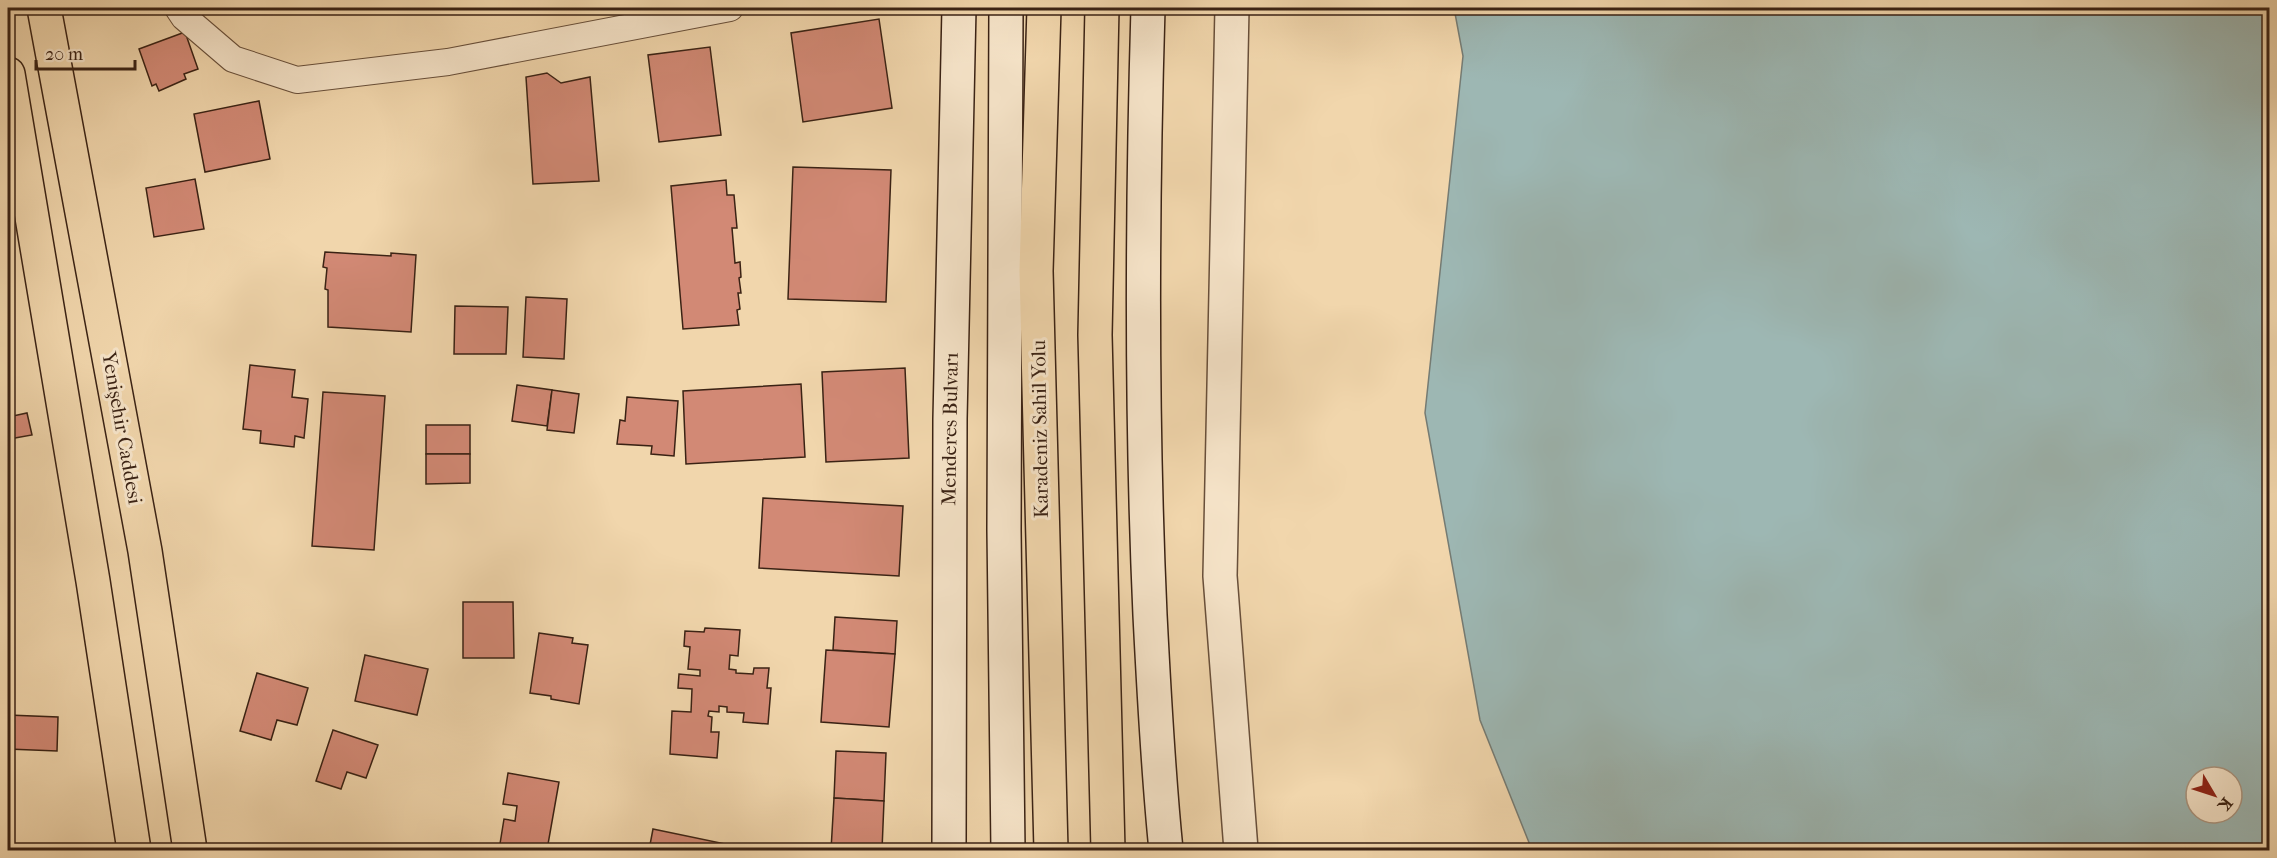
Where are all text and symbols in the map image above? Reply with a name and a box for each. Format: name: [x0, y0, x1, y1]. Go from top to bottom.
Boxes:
scale bar: [36, 33, 135, 71]
text: 20 m: [45, 44, 83, 65]
street label: Karadeniz Sahil Yolu: [1027, 339, 1053, 518]
street label: Yenişehir Caddesi: [97, 349, 147, 506]
street label: Menderes Bulvarı: [937, 352, 963, 506]
north arrow: [2184, 765, 2244, 825]
text: K: [2213, 794, 2236, 816]

